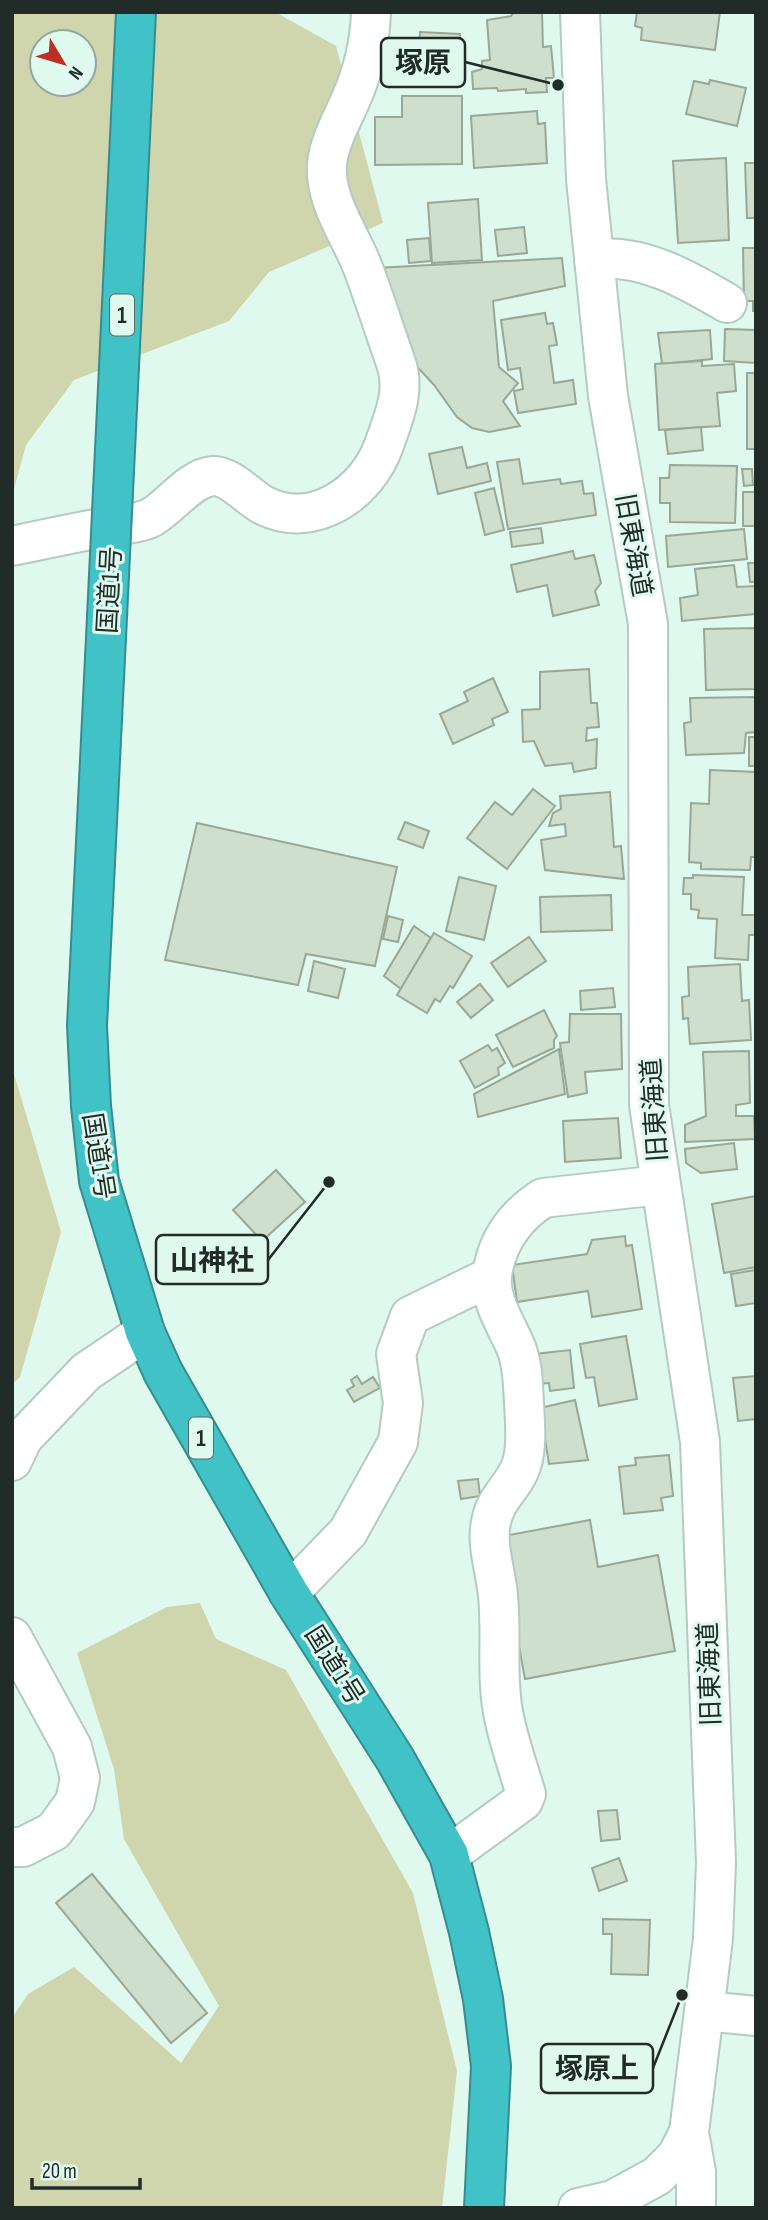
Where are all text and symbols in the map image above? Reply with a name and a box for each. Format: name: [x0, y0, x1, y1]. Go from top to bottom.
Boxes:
north arrow: [28, 28, 98, 98]
callout: 塚原: [381, 38, 465, 87]
text: 塚原: [395, 47, 451, 80]
text: N: [63, 61, 87, 84]
road number: 1: [110, 294, 134, 336]
street label: 旧東海道: [608, 491, 657, 599]
street label: 国道1号: [93, 546, 128, 634]
street label: 旧東海道: [636, 1057, 675, 1163]
street label: 国道1号: [75, 1111, 120, 1202]
callout: 山神社: [156, 1235, 268, 1284]
text: 山神社: [170, 1245, 254, 1278]
road number: 1: [189, 1418, 213, 1458]
street label: 国道1号: [298, 1621, 370, 1711]
street label: 旧東海道: [693, 1621, 728, 1726]
callout: 塚原上: [541, 2044, 653, 2093]
text: 塚原上: [555, 2053, 639, 2086]
scale bar: [32, 2146, 140, 2190]
text: 20 m: [42, 2159, 77, 2184]

